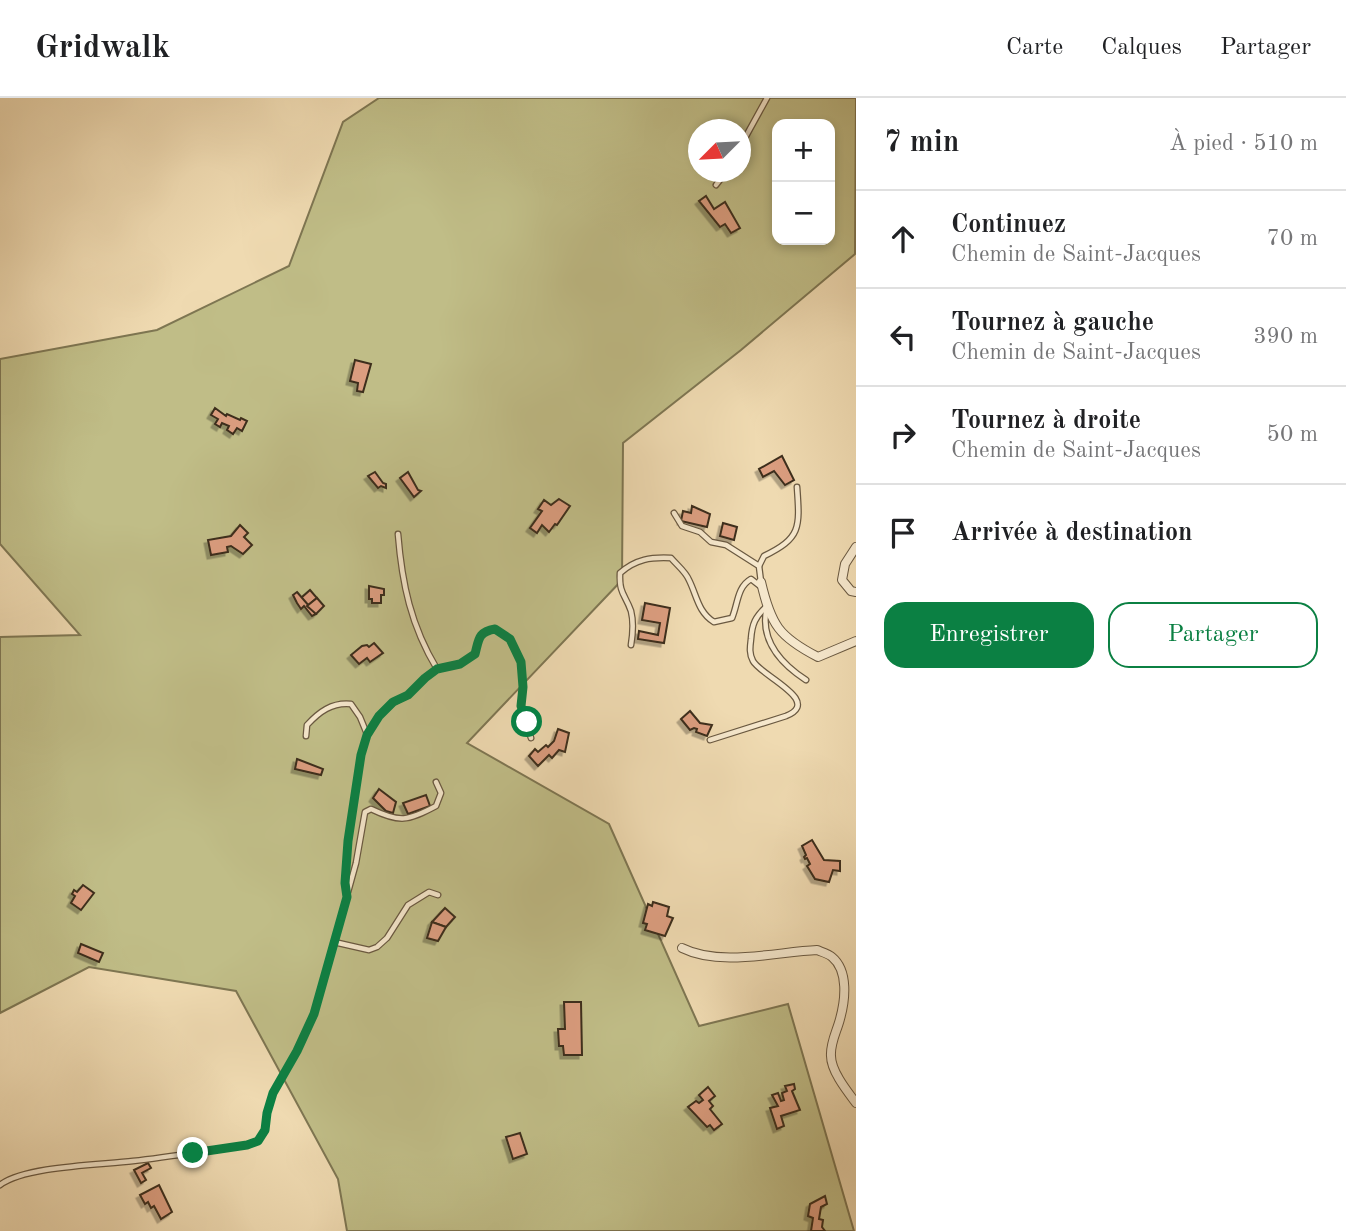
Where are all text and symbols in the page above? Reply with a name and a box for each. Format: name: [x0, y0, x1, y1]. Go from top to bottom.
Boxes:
text: Gridwalk: [35, 32, 170, 65]
text: Carte: [1006, 36, 1063, 60]
text: Calques: [1101, 36, 1182, 60]
text: Partager: [1220, 36, 1311, 60]
north arrow: [688, 119, 751, 182]
map controls: [772, 119, 835, 245]
button: +: [772, 119, 835, 182]
text: 7 min: [884, 128, 959, 158]
text: À pied · 510 m: [1169, 132, 1318, 155]
button: −: [772, 182, 835, 245]
text: Continuez: [951, 212, 1066, 238]
icon: ahead: [884, 220, 922, 258]
text: 70 m: [1267, 227, 1318, 250]
text: Chemin de Saint-Jacques: [951, 243, 1201, 266]
text: Tournez à gauche: [951, 310, 1154, 336]
icon: left: [884, 318, 922, 356]
text: 390 m: [1253, 325, 1318, 348]
text: Chemin de Saint-Jacques: [951, 341, 1201, 364]
text: Tournez à droite: [951, 408, 1141, 434]
icon: right: [884, 416, 922, 454]
text: 50 m: [1267, 423, 1318, 446]
text: Chemin de Saint-Jacques: [951, 439, 1201, 462]
icon: arrive: [884, 514, 922, 552]
text: Arrivée à destination: [951, 520, 1193, 546]
button: Enregistrer: [884, 602, 1094, 668]
button: Partager: [1108, 602, 1318, 668]
route start: [511, 706, 542, 737]
route end: [177, 1137, 208, 1168]

